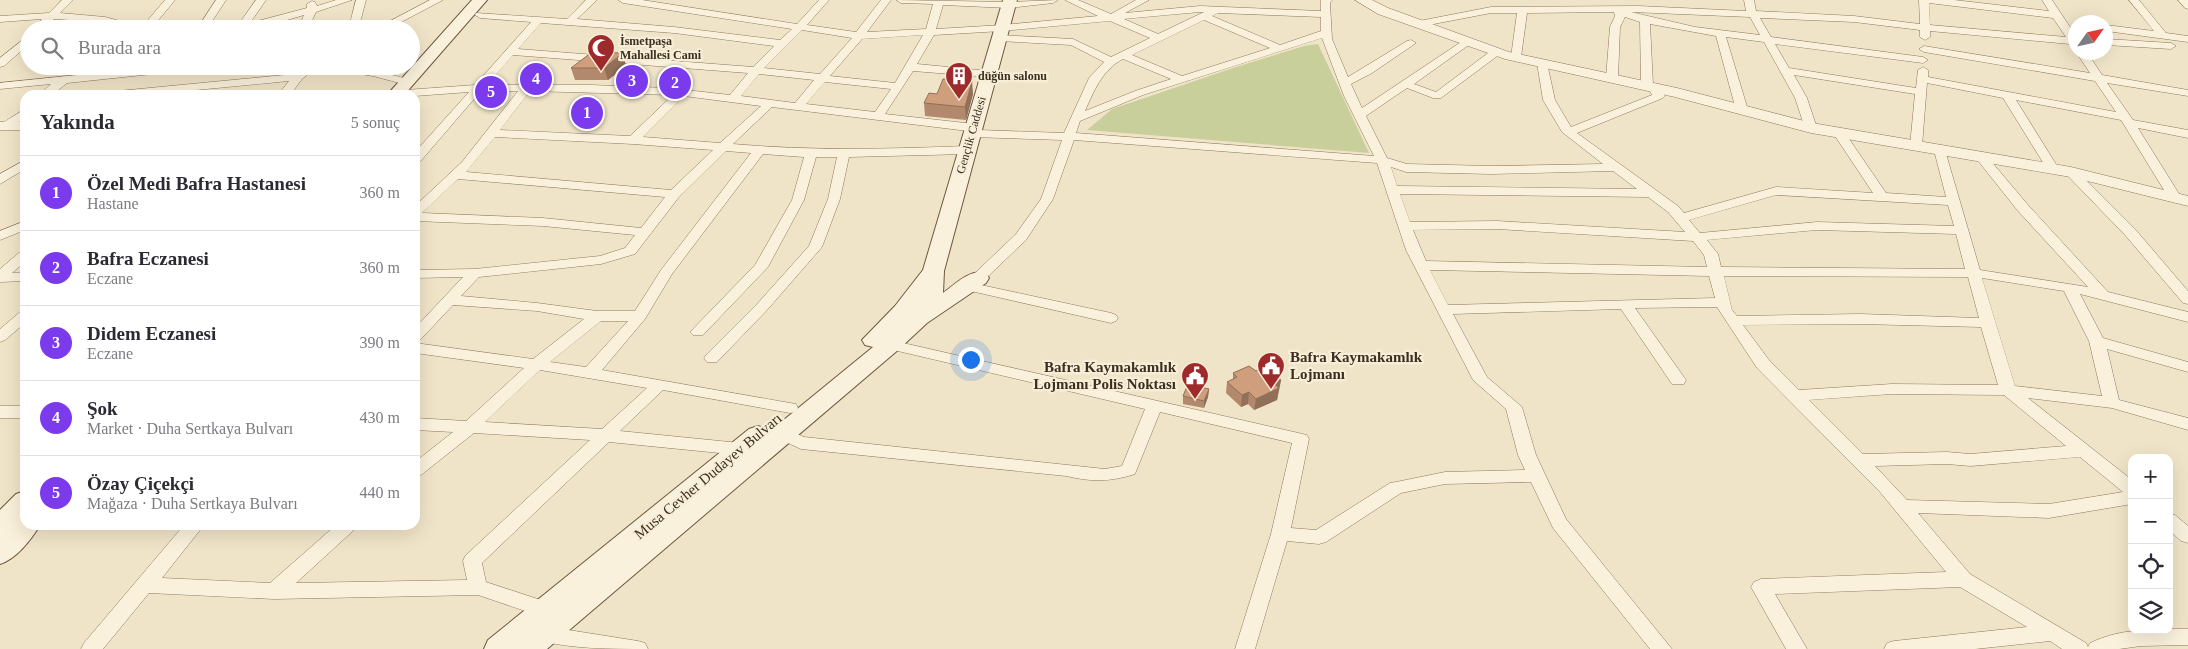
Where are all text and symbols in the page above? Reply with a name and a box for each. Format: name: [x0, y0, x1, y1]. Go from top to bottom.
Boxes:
north arrow: [2068, 15, 2113, 60]
search box: [20, 20, 420, 75]
mosque icon: İsmetpaşa Mahallesi Cami: [586, 33, 616, 72]
icon: search: [38, 34, 66, 62]
place label: İsmetpaşa Mahallesi Cami: [620, 34, 702, 62]
text: Burada ara: [78, 37, 161, 58]
pin: 4: [520, 60, 552, 98]
building icon: düğün salonu: [944, 61, 974, 100]
pin: 3: [616, 62, 648, 100]
pin: 2: [659, 64, 691, 102]
place label: düğün salonu: [978, 69, 1047, 83]
pin: 5: [475, 73, 507, 111]
pin: 1: [571, 94, 603, 132]
street label: Gençlik Caddesi: [953, 94, 989, 175]
text: Yakında: [40, 110, 115, 134]
text: 5 sonuç: [351, 114, 400, 131]
text: Özel Medi Bafra Hastanesi: [87, 173, 306, 194]
text: 1: [52, 184, 60, 201]
text: 360 m: [360, 184, 400, 201]
text: Hastane: [87, 195, 139, 212]
text: Bafra Eczanesi: [87, 248, 209, 269]
text: 2: [52, 259, 60, 276]
text: 360 m: [360, 259, 400, 276]
text: Eczane: [87, 270, 133, 287]
text: Didem Eczanesi: [87, 323, 216, 344]
text: 3: [52, 334, 60, 351]
text: 390 m: [360, 334, 400, 351]
text: Eczane: [87, 345, 133, 362]
your location: [958, 347, 984, 373]
place label: Bafra Kaymakamlık Lojmanı: [1290, 349, 1423, 382]
public building icon: Bafra Kaymakamlık Lojmanı: [1256, 351, 1286, 390]
place label: Bafra Kaymakamlık Lojmanı Polis Noktası: [1033, 359, 1177, 392]
public building icon: Bafra Kaymakamlık Lojmanı Polis Noktası: [1180, 361, 1210, 400]
text: Şok: [87, 398, 118, 419]
text: 4: [52, 409, 60, 426]
text: 430 m: [360, 409, 400, 426]
street label: Musa Cevher Dudayev Bulvarı: [631, 410, 785, 542]
text: Market · Duha Sertkaya Bulvarı: [87, 420, 293, 437]
map controls: [2128, 454, 2173, 634]
button: +: [2128, 454, 2173, 499]
text: Özay Çiçekçi: [87, 473, 194, 494]
text: 5: [52, 484, 60, 501]
text: 440 m: [360, 484, 400, 501]
text: Mağaza · Duha Sertkaya Bulvarı: [87, 495, 298, 512]
button: −: [2128, 499, 2173, 544]
button: locate: [2128, 544, 2173, 589]
button: layers: [2128, 589, 2173, 634]

